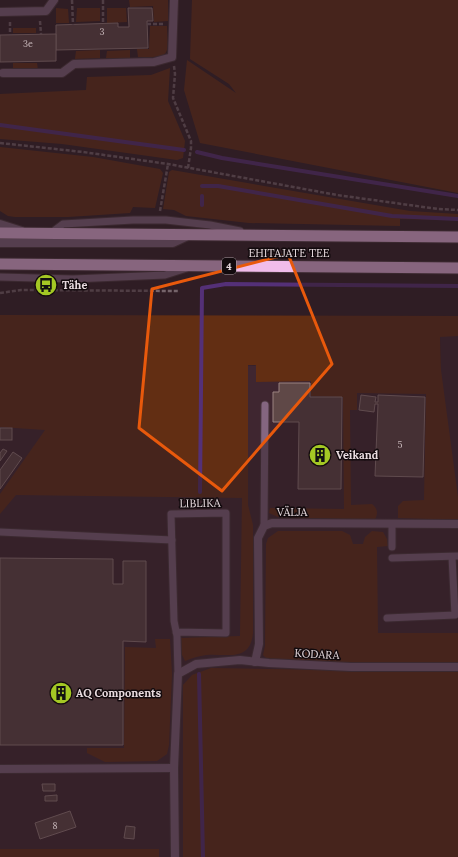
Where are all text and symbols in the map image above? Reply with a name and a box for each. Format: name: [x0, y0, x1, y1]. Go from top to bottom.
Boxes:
house number: 3: [99, 26, 105, 37]
house number: 3e: [23, 38, 33, 49]
street label: EHITAJATE TEE: [248, 246, 330, 260]
road number: 4: [222, 258, 236, 274]
bus stop icon: Tähe: [33, 272, 59, 298]
place label: Tähe: [62, 278, 87, 292]
house number: 5: [398, 439, 403, 450]
building icon: Veikand: [307, 442, 333, 468]
place label: Veikand: [336, 448, 379, 462]
street label: LIBLIKA: [179, 496, 222, 510]
street label: VÄLJA: [276, 505, 308, 519]
street label: KODARA: [294, 646, 341, 662]
building icon: AQ Components: [48, 680, 74, 706]
place label: AQ Components: [76, 686, 161, 700]
house number: 8: [52, 820, 58, 831]

